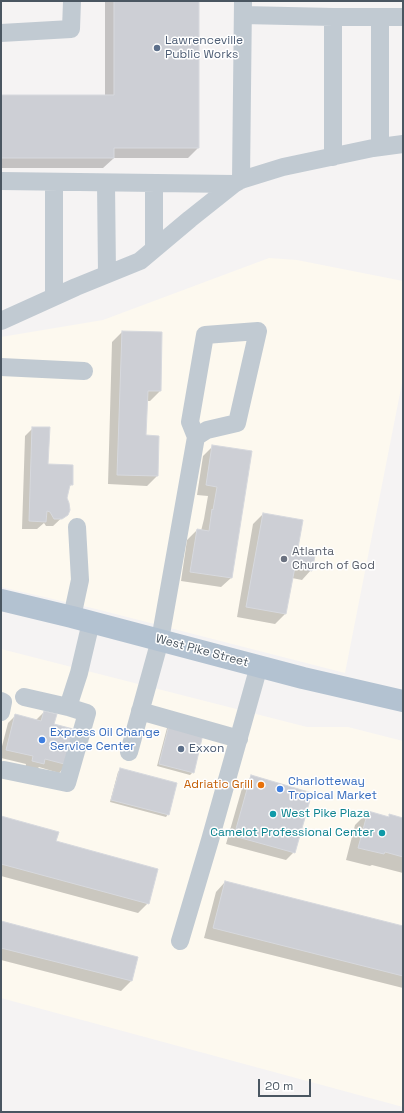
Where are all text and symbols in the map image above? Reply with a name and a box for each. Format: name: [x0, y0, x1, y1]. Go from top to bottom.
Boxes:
place label: Lawrenceville Public Works: [165, 34, 243, 62]
marker: Lawrenceville Public Works: [152, 43, 162, 53]
place label: Atlanta Church of God: [292, 545, 375, 573]
marker: Atlanta Church of God: [279, 554, 289, 564]
street label: West Pike Street: [154, 632, 250, 670]
place label: Express Oil Change Service Center: [50, 726, 160, 754]
marker: Express Oil Change Service Center: [37, 735, 47, 745]
place label: Exxon: [189, 742, 224, 756]
marker: Exxon: [176, 744, 186, 754]
place label: Charlotteway Tropical Market: [288, 775, 377, 803]
place label: Adriatic Grill: [184, 778, 253, 792]
marker: Adriatic Grill: [256, 780, 266, 790]
marker: Charlotteway Tropical Market: [275, 784, 285, 794]
place label: West Pike Plaza: [281, 807, 370, 821]
marker: West Pike Plaza: [268, 809, 278, 819]
place label: Camelot Professional Center: [210, 826, 374, 840]
marker: Camelot Professional Center: [377, 828, 387, 838]
scale bar: [260, 1071, 313, 1097]
text: 20 m: [265, 1078, 293, 1094]

